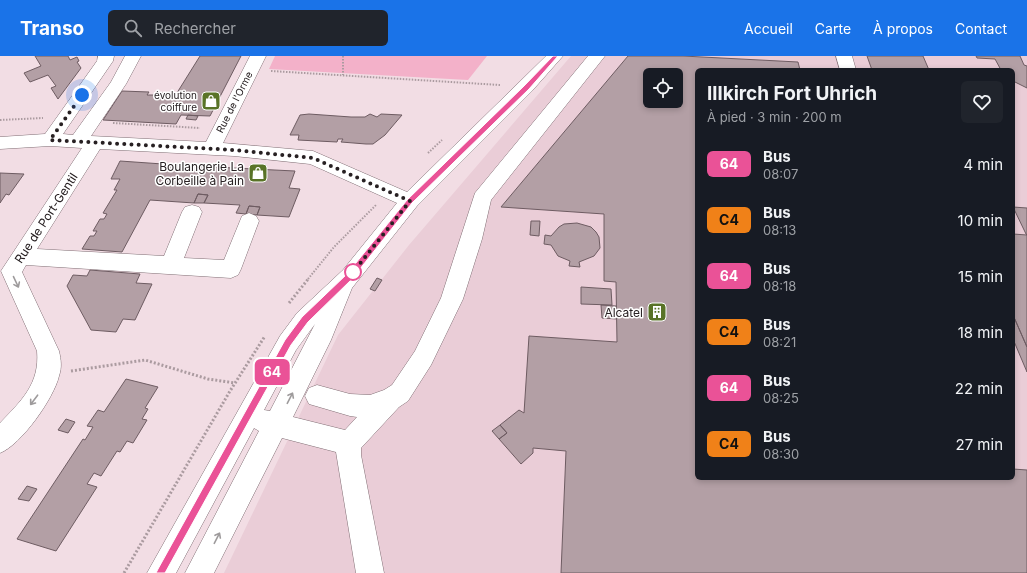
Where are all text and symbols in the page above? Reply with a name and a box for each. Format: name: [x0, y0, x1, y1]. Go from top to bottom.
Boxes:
search box: [108, 10, 388, 46]
text: Transo: [20, 17, 84, 40]
icon: search: [122, 17, 144, 39]
text: Rechercher: [154, 19, 236, 38]
text: Accueil: [744, 20, 793, 37]
text: Carte: [815, 20, 851, 37]
text: À propos: [873, 20, 933, 37]
text: Contact: [955, 20, 1007, 37]
map controls: [643, 68, 683, 108]
button: locate: [643, 68, 683, 108]
street label: Rue de l'Orme: [213, 69, 255, 135]
button: heart: [961, 81, 1003, 123]
text: Illkirch Fort Uhrich: [707, 82, 877, 105]
your location: [72, 85, 92, 105]
place label: évolution coiffure: [154, 89, 197, 113]
shop icon: évolution coiffure: [200, 90, 222, 112]
text: À pied · 3 min · 200 m: [707, 109, 842, 125]
text: Bus: [763, 147, 791, 166]
text: 64: [720, 155, 738, 172]
text: 4 min: [963, 155, 1003, 174]
place label: Boulangerie La Corbeille à Pain: [155, 159, 244, 188]
shop icon: Boulangerie La Corbeille à Pain: [247, 162, 269, 184]
text: 08:07: [763, 166, 798, 182]
street label: Rue de Port-Gentil: [11, 170, 81, 266]
text: Bus: [763, 203, 791, 222]
text: C4: [719, 211, 739, 228]
text: 10 min: [958, 211, 1003, 230]
text: 08:13: [763, 222, 796, 238]
text: Bus: [763, 259, 791, 278]
unlabelled marker: [344, 263, 362, 281]
text: 64: [720, 267, 738, 284]
text: 15 min: [958, 267, 1003, 286]
one-way arrow: [13, 276, 21, 288]
text: 08:18: [763, 278, 796, 294]
building icon: Alcatel: [646, 301, 668, 323]
place label: Alcatel: [604, 305, 643, 320]
text: Bus: [763, 315, 791, 334]
text: C4: [719, 323, 739, 340]
text: 18 min: [958, 323, 1003, 342]
text: 08:21: [763, 334, 796, 350]
line badge: 64: [254, 359, 290, 385]
text: 64: [263, 363, 281, 380]
text: Bus: [763, 371, 791, 390]
text: 64: [720, 379, 738, 396]
text: 22 min: [955, 379, 1003, 398]
text: 08:25: [763, 390, 799, 406]
one-way arrow: [287, 392, 294, 404]
one-way arrow: [30, 395, 39, 406]
text: Bus: [763, 427, 791, 446]
text: C4: [719, 435, 739, 452]
text: 27 min: [956, 435, 1003, 454]
text: 08:30: [763, 446, 799, 462]
one-way arrow: [214, 533, 222, 545]

